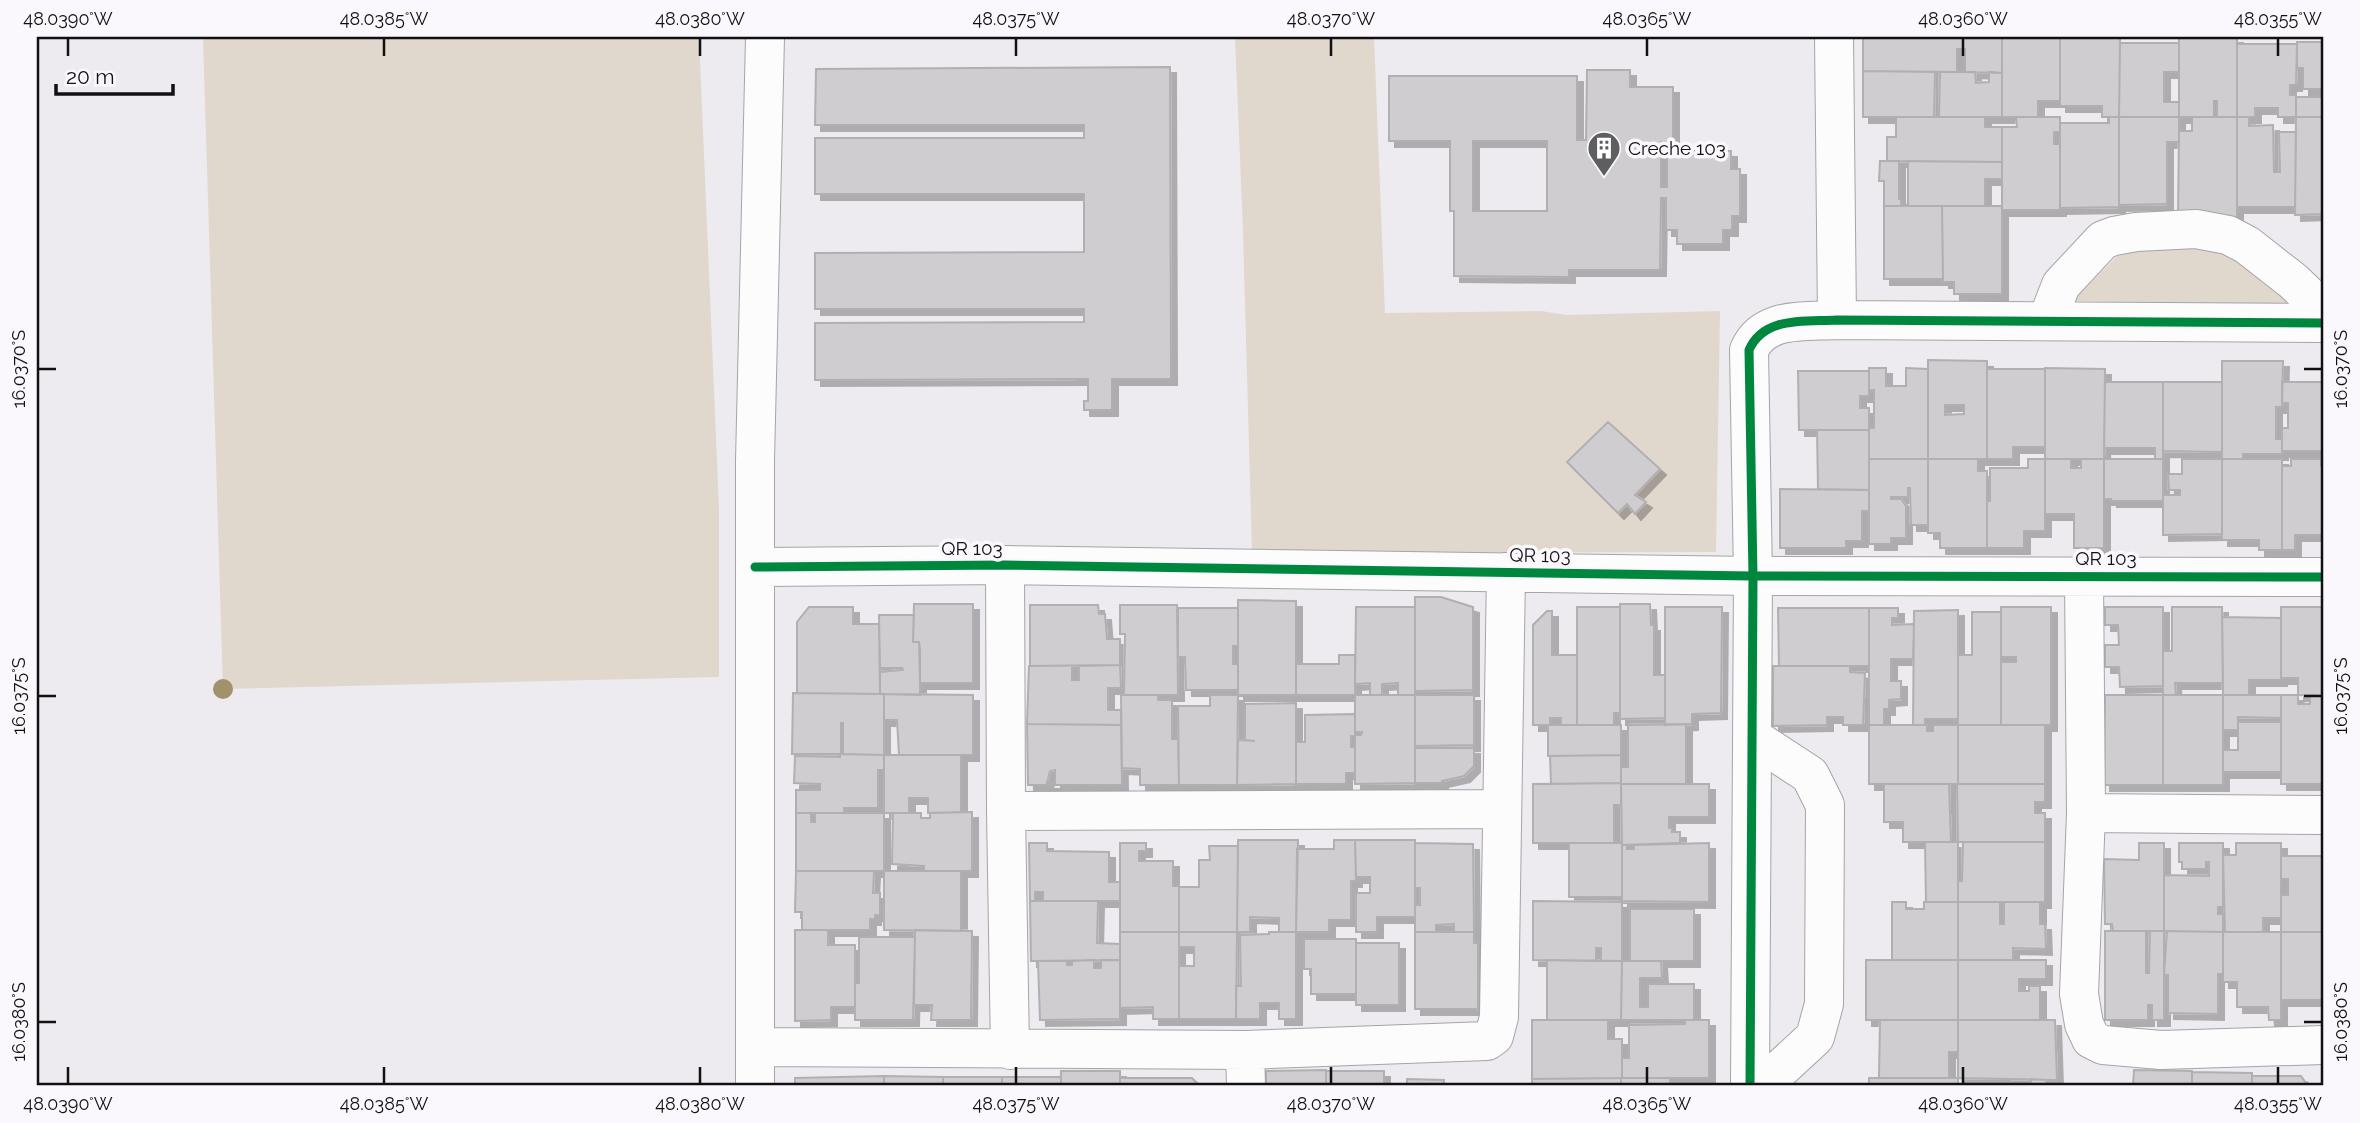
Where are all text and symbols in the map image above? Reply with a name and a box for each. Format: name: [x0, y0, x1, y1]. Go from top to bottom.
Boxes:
text: 48.0390°W: [23, 8, 113, 29]
text: 48.0385°W: [340, 8, 428, 29]
text: 48.0380°W: [655, 8, 745, 29]
text: 48.0375°W: [972, 8, 1060, 29]
text: 48.0370°W: [1287, 8, 1375, 29]
text: 48.0365°W: [1603, 8, 1692, 29]
text: 48.0360°W: [1918, 8, 2008, 29]
text: 48.0355°W: [2234, 8, 2322, 29]
scale bar: [56, 52, 173, 96]
text: 20 m: [66, 64, 114, 89]
building icon: Creche 103: [1585, 129, 1623, 178]
place label: Creche 103: [1628, 137, 1726, 159]
text: 16.0370°S: [8, 330, 29, 408]
text: 16.0370°S: [2330, 330, 2351, 408]
street label: QR 103: [941, 537, 1003, 559]
street label: QR 103: [1509, 543, 1571, 567]
street label: QR 103: [2075, 547, 2137, 569]
text: 16.0375°S: [8, 657, 29, 735]
text: 16.0375°S: [2330, 657, 2351, 735]
text: 16.0380°S: [8, 982, 29, 1062]
text: 16.0380°S: [2330, 982, 2351, 1062]
text: 48.0390°W: [23, 1093, 113, 1114]
text: 48.0385°W: [340, 1093, 428, 1114]
text: 48.0380°W: [655, 1093, 745, 1114]
text: 48.0375°W: [972, 1093, 1060, 1114]
text: 48.0370°W: [1287, 1093, 1375, 1114]
text: 48.0365°W: [1603, 1093, 1692, 1114]
text: 48.0360°W: [1918, 1093, 2008, 1114]
text: 48.0355°W: [2234, 1093, 2322, 1114]

